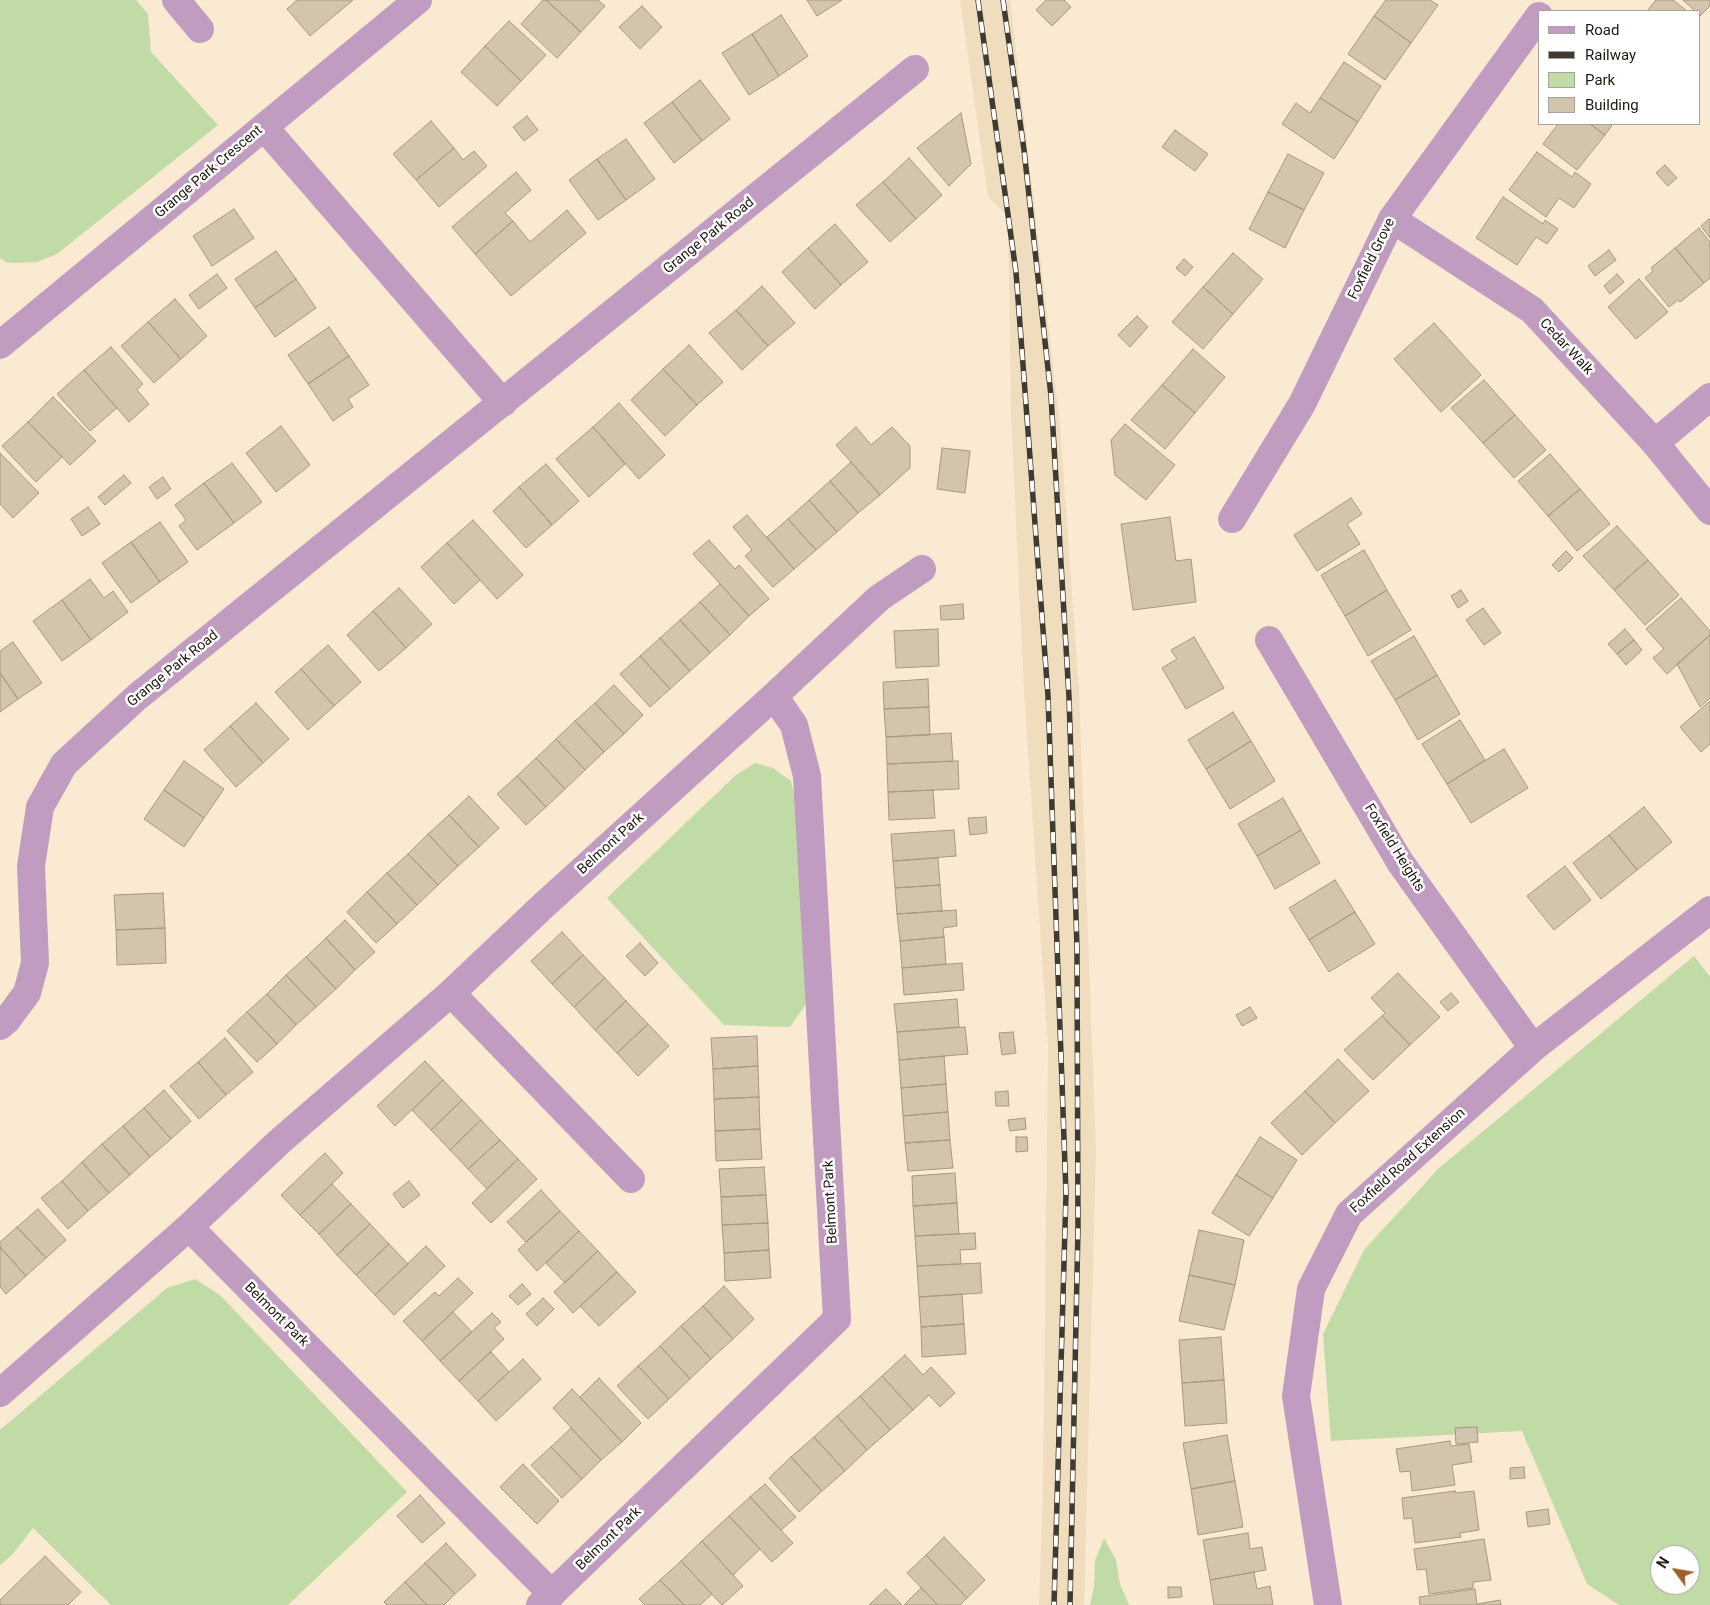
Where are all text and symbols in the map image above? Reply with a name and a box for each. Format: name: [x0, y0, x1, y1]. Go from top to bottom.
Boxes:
legend: [1538, 10, 1700, 125]
text: Road: [1585, 21, 1619, 39]
text: Railway: [1585, 46, 1636, 64]
text: Park: [1585, 71, 1615, 89]
text: Building: [1585, 96, 1639, 114]
street label: Grange Park Crescent: [152, 122, 266, 222]
street label: Grange Park Road: [660, 194, 758, 278]
street label: Foxfield Grove: [1345, 216, 1399, 302]
street label: Cedar Walk: [1536, 315, 1596, 379]
street label: Grange Park Road: [124, 627, 222, 711]
street label: Foxfield Heights: [1360, 801, 1428, 895]
street label: Belmont Park: [574, 810, 648, 878]
street label: Foxfield Road Extension: [1347, 1105, 1469, 1217]
street label: Belmont Park: [820, 1160, 842, 1244]
street label: Belmont Park: [240, 1279, 312, 1351]
street label: Belmont Park: [573, 1504, 645, 1574]
north arrow: [1650, 1545, 1700, 1595]
text: N: [1654, 1554, 1673, 1571]

